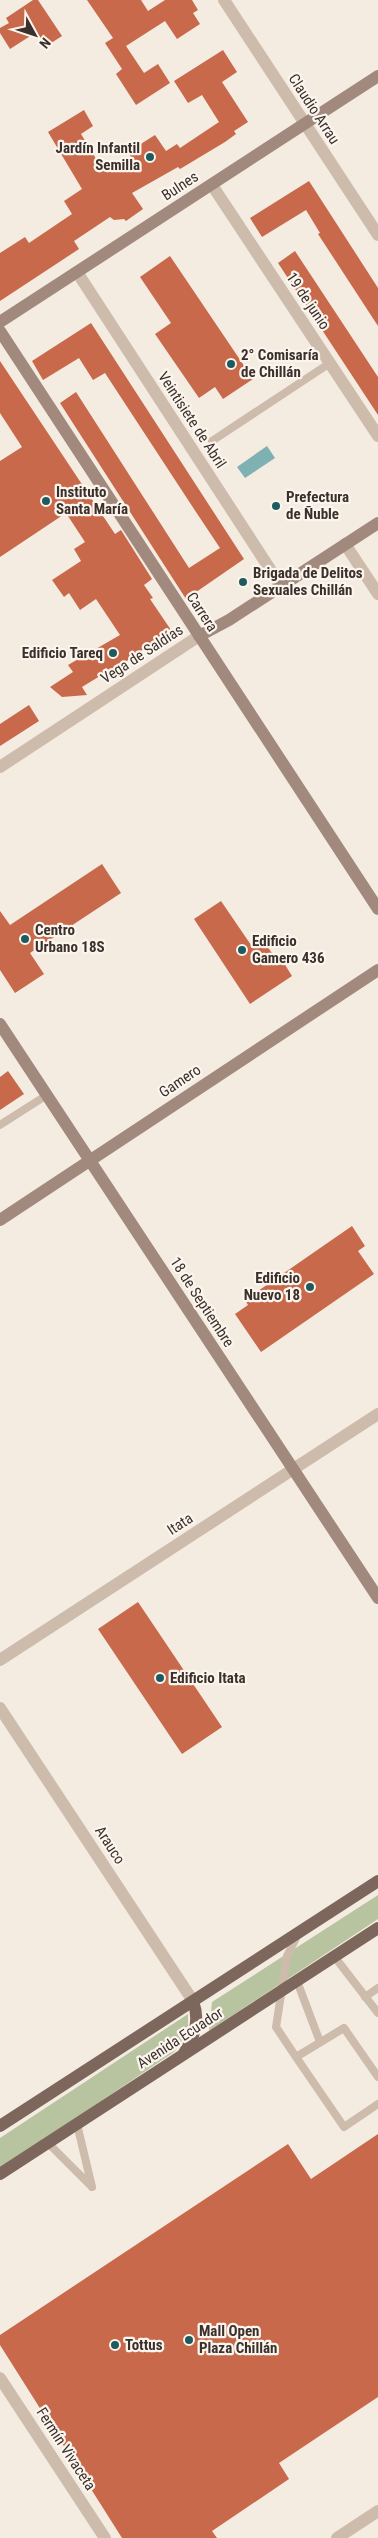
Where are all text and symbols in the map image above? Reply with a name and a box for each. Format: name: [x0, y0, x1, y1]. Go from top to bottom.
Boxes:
north arrow: [10, 10, 60, 60]
text: N: [36, 35, 54, 52]
street label: Claudio Arrau: [285, 70, 343, 148]
place label: Jardín Infantil Semilla: [56, 139, 140, 174]
marker: Jardín Infantil Semilla: [144, 151, 156, 163]
street label: Bulnes: [158, 167, 202, 204]
street label: 19 de junio: [282, 269, 334, 333]
place label: 2° Comisaría de Chillán: [241, 346, 319, 381]
marker: 2° Comisaría de Chillán: [225, 358, 237, 370]
street label: Veintisiete de Abril: [154, 368, 230, 472]
place label: Instituto Santa María: [56, 483, 128, 518]
place label: Prefectura de Ñuble: [286, 488, 349, 523]
marker: Instituto Santa María: [40, 495, 52, 507]
marker: Prefectura de Ñuble: [270, 500, 282, 512]
place label: Brigada de Delitos Sexuales Chillán: [253, 564, 363, 599]
marker: Brigada de Delitos Sexuales Chillán: [237, 576, 249, 588]
street label: Carrera: [183, 589, 221, 635]
street label: Vega de Saldías: [97, 621, 187, 687]
place label: Edificio Tareq: [22, 644, 103, 662]
marker: Edificio Tareq: [107, 647, 119, 659]
place label: Centro Urbano 18S: [35, 921, 105, 956]
place label: Edificio Gamero 436: [252, 932, 325, 967]
marker: Centro Urbano 18S: [19, 933, 31, 945]
marker: Edificio Gamero 436: [236, 944, 248, 956]
street label: Gamero: [156, 1061, 204, 1101]
street label: 18 de Septiembre: [166, 1254, 238, 1350]
place label: Edificio Nuevo 18: [244, 1269, 300, 1304]
marker: Edificio Nuevo 18: [304, 1281, 316, 1293]
street label: Itata: [164, 1509, 196, 1539]
place label: Edificio Itata: [170, 1669, 246, 1687]
marker: Edificio Itata: [154, 1672, 166, 1684]
street label: Arauco: [91, 1823, 129, 1867]
street label: Avenida Ecuador: [134, 2003, 227, 2072]
place label: Mall Open Plaza Chillán: [199, 2322, 277, 2357]
marker: Mall Open Plaza Chillán: [183, 2334, 195, 2346]
place label: Tottus: [125, 2336, 163, 2354]
marker: Tottus: [109, 2339, 121, 2351]
street label: Fermín Vivaceta: [33, 2404, 99, 2494]

